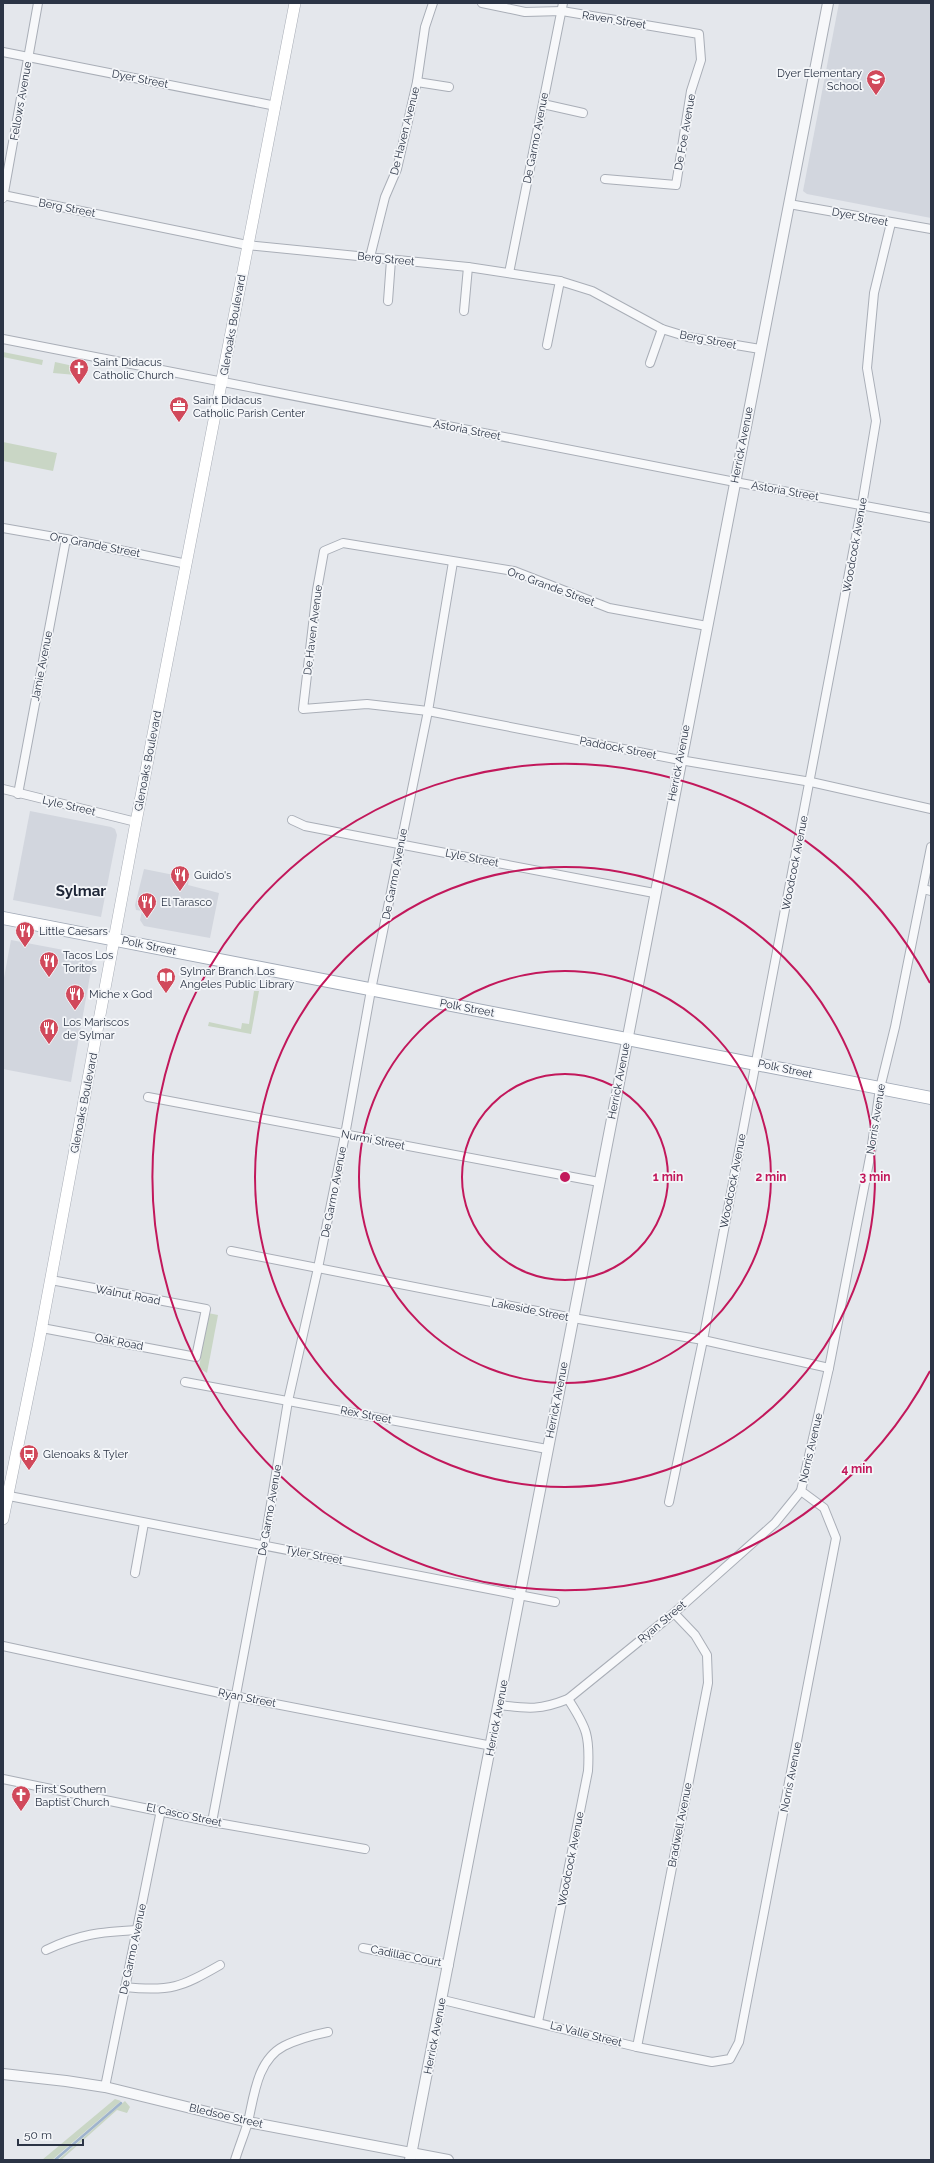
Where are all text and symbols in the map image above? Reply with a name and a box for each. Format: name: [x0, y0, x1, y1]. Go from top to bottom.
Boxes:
street label: Raven Street: [581, 9, 647, 32]
street label: Fellows Avenue: [8, 60, 34, 142]
street label: Dyer Street: [111, 67, 170, 91]
place label: Dyer Elementary School: [777, 67, 862, 93]
school or university icon: Dyer Elementary School: [865, 68, 887, 96]
street label: De Haven Avenue: [388, 85, 422, 177]
street label: De Garmo Avenue: [521, 91, 551, 185]
street label: De Foe Avenue: [672, 92, 698, 171]
street label: Berg Street: [37, 196, 97, 220]
street label: Dyer Street: [831, 205, 890, 229]
street label: Berg Street: [357, 250, 416, 269]
street label: Glenoaks Boulevard: [218, 273, 248, 376]
street label: Berg Street: [678, 328, 738, 352]
place label: Saint Didacus Catholic Church: [93, 356, 174, 382]
church icon: Saint Didacus Catholic Church: [68, 357, 90, 385]
place label: Saint Didacus Catholic Parish Center: [193, 394, 305, 420]
office icon: Saint Didacus Catholic Parish Center: [168, 395, 190, 423]
street label: Herrick Avenue: [728, 405, 756, 484]
street label: Astoria Street: [432, 417, 502, 443]
street label: Astoria Street: [750, 479, 820, 503]
street label: Woodcock Avenue: [840, 496, 870, 593]
street label: Oro Grande Street: [49, 530, 142, 560]
street label: Oro Grande Street: [506, 565, 597, 609]
street label: De Haven Avenue: [301, 584, 325, 676]
street label: Jamie Avenue: [29, 629, 55, 702]
street label: Glenoaks Boulevard: [132, 709, 164, 812]
street label: Herrick Avenue: [665, 723, 693, 802]
street label: Paddock Street: [578, 734, 658, 762]
street label: Lyle Street: [41, 794, 97, 819]
street label: Woodcock Avenue: [779, 814, 811, 911]
street label: De Garmo Avenue: [380, 827, 410, 921]
street label: Lyle Street: [444, 846, 500, 870]
restaurant icon: Guido's: [169, 864, 191, 892]
place label: Guido's: [194, 869, 231, 882]
district label: Sylmar: [56, 882, 106, 900]
restaurant icon: El Tarasco: [136, 891, 158, 919]
place label: El Tarasco: [161, 896, 213, 909]
restaurant icon: Little Caesars: [14, 920, 36, 948]
place label: Little Caesars: [39, 925, 108, 938]
street label: Polk Street: [121, 934, 178, 958]
place label: Tacos Los Toritos: [63, 949, 113, 975]
restaurant icon: Tacos Los Toritos: [38, 950, 60, 978]
place label: Sylmar Branch Los Angeles Public Library: [180, 965, 294, 991]
library icon: Sylmar Branch Los Angeles Public Library: [155, 966, 177, 994]
restaurant icon: Miche x God: [64, 983, 86, 1011]
place label: Miche x God: [89, 988, 153, 1001]
street label: Polk Street: [439, 996, 496, 1020]
place label: Los Mariscos de Sylmar: [63, 1016, 129, 1042]
restaurant icon: Los Mariscos de Sylmar: [38, 1017, 60, 1045]
street label: Herrick Avenue: [605, 1041, 633, 1120]
street label: Glenoaks Boulevard: [68, 1051, 100, 1154]
street label: Polk Street: [757, 1057, 814, 1081]
street label: Norris Avenue: [864, 1082, 888, 1155]
street label: Nurmi Street: [340, 1127, 406, 1153]
street label: Woodcock Avenue: [717, 1132, 749, 1229]
street label: De Garmo Avenue: [319, 1145, 349, 1239]
centre of rings: [558, 1170, 572, 1184]
text: 1 min: [653, 1170, 683, 1184]
text: 2 min: [755, 1170, 787, 1184]
text: 3 min: [859, 1170, 891, 1184]
street label: Walnut Road: [94, 1282, 162, 1308]
street label: Lakeside Street: [490, 1296, 570, 1324]
street label: Oak Road: [94, 1331, 145, 1353]
street label: Herrick Avenue: [543, 1360, 571, 1439]
street label: Rex Street: [339, 1404, 393, 1426]
street label: Norris Avenue: [797, 1411, 825, 1484]
bus stop icon: Glenoaks & Tyler: [18, 1443, 40, 1471]
place label: Glenoaks & Tyler: [43, 1448, 128, 1461]
text: 4 min: [841, 1462, 873, 1476]
street label: De Garmo Avenue: [256, 1463, 285, 1557]
street label: Tyler Street: [284, 1543, 344, 1567]
street label: Ryan Street: [635, 1598, 689, 1646]
street label: Herrick Avenue: [483, 1678, 511, 1757]
street label: Ryan Street: [217, 1686, 277, 1710]
street label: Norris Avenue: [778, 1740, 804, 1813]
street label: Bradwell Avenue: [665, 1781, 695, 1868]
place label: First Southern Baptist Church: [35, 1783, 110, 1809]
church icon: First Southern Baptist Church: [10, 1784, 32, 1812]
street label: El Casco Street: [145, 1801, 223, 1829]
street label: Woodcock Avenue: [555, 1810, 587, 1907]
street label: De Garmo Avenue: [117, 1902, 149, 1996]
street label: Cadillac Court: [370, 1943, 443, 1969]
street label: Herrick Avenue: [421, 1996, 449, 2075]
street label: La Valle Street: [549, 2019, 624, 2049]
street label: Bledsoe Street: [188, 2101, 264, 2131]
scale bar: [18, 2121, 83, 2147]
text: 50 m: [24, 2128, 52, 2142]

